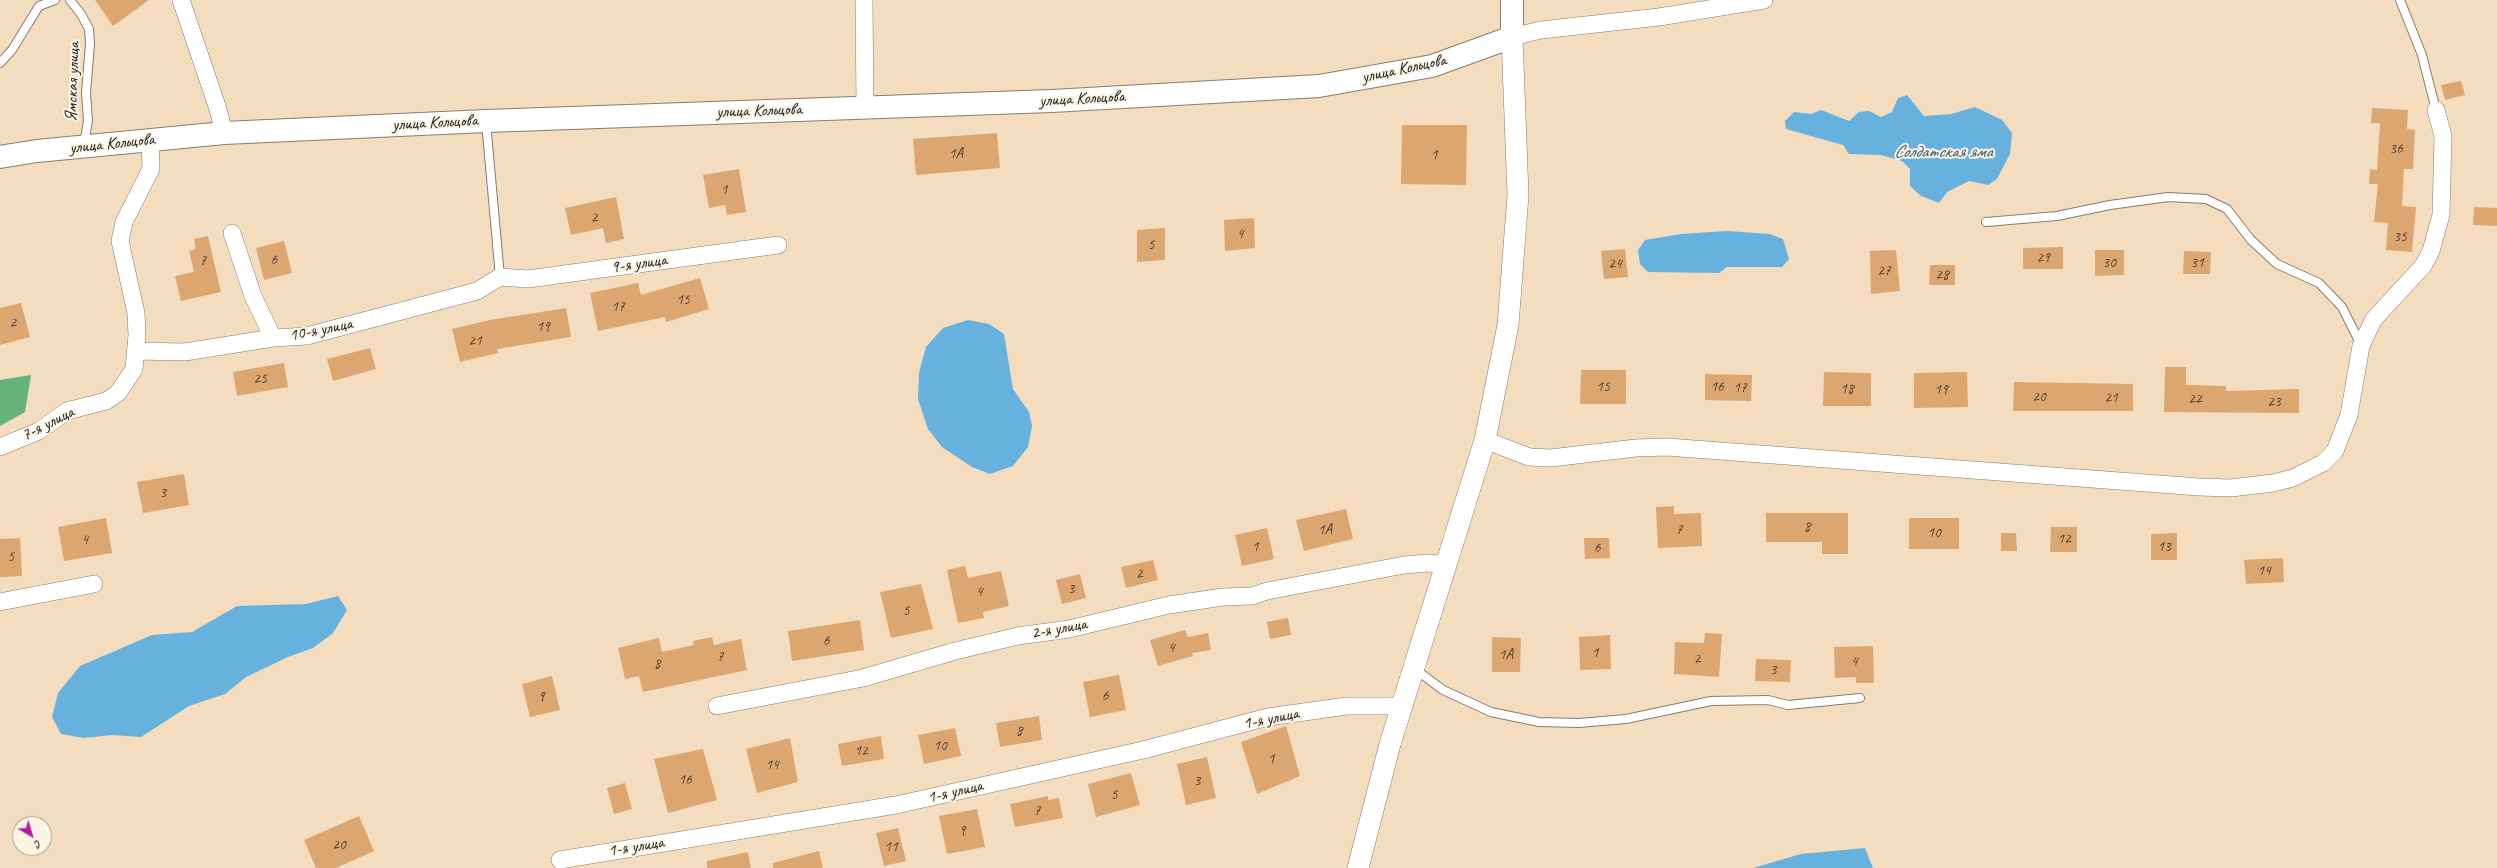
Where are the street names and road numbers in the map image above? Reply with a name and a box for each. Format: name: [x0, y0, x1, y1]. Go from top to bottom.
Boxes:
street label: Ямская улица: [61, 42, 85, 122]
street label: улица Кольцова: [1360, 50, 1448, 88]
street label: улица Кольцова: [1039, 87, 1125, 111]
street label: улица Кольцова: [716, 99, 802, 123]
street label: улица Кольцова: [392, 111, 478, 135]
street label: улица Кольцова: [68, 129, 156, 159]
street label: 9-я улица: [610, 250, 668, 278]
street label: 10-я улица: [288, 314, 354, 346]
street label: 7-я улица: [18, 402, 78, 446]
street label: 2-я улица: [1030, 614, 1088, 644]
street label: 1-я улица: [1242, 704, 1300, 734]
street label: 1-я улица: [925, 776, 985, 808]
street label: 1-я улица: [607, 833, 665, 861]

